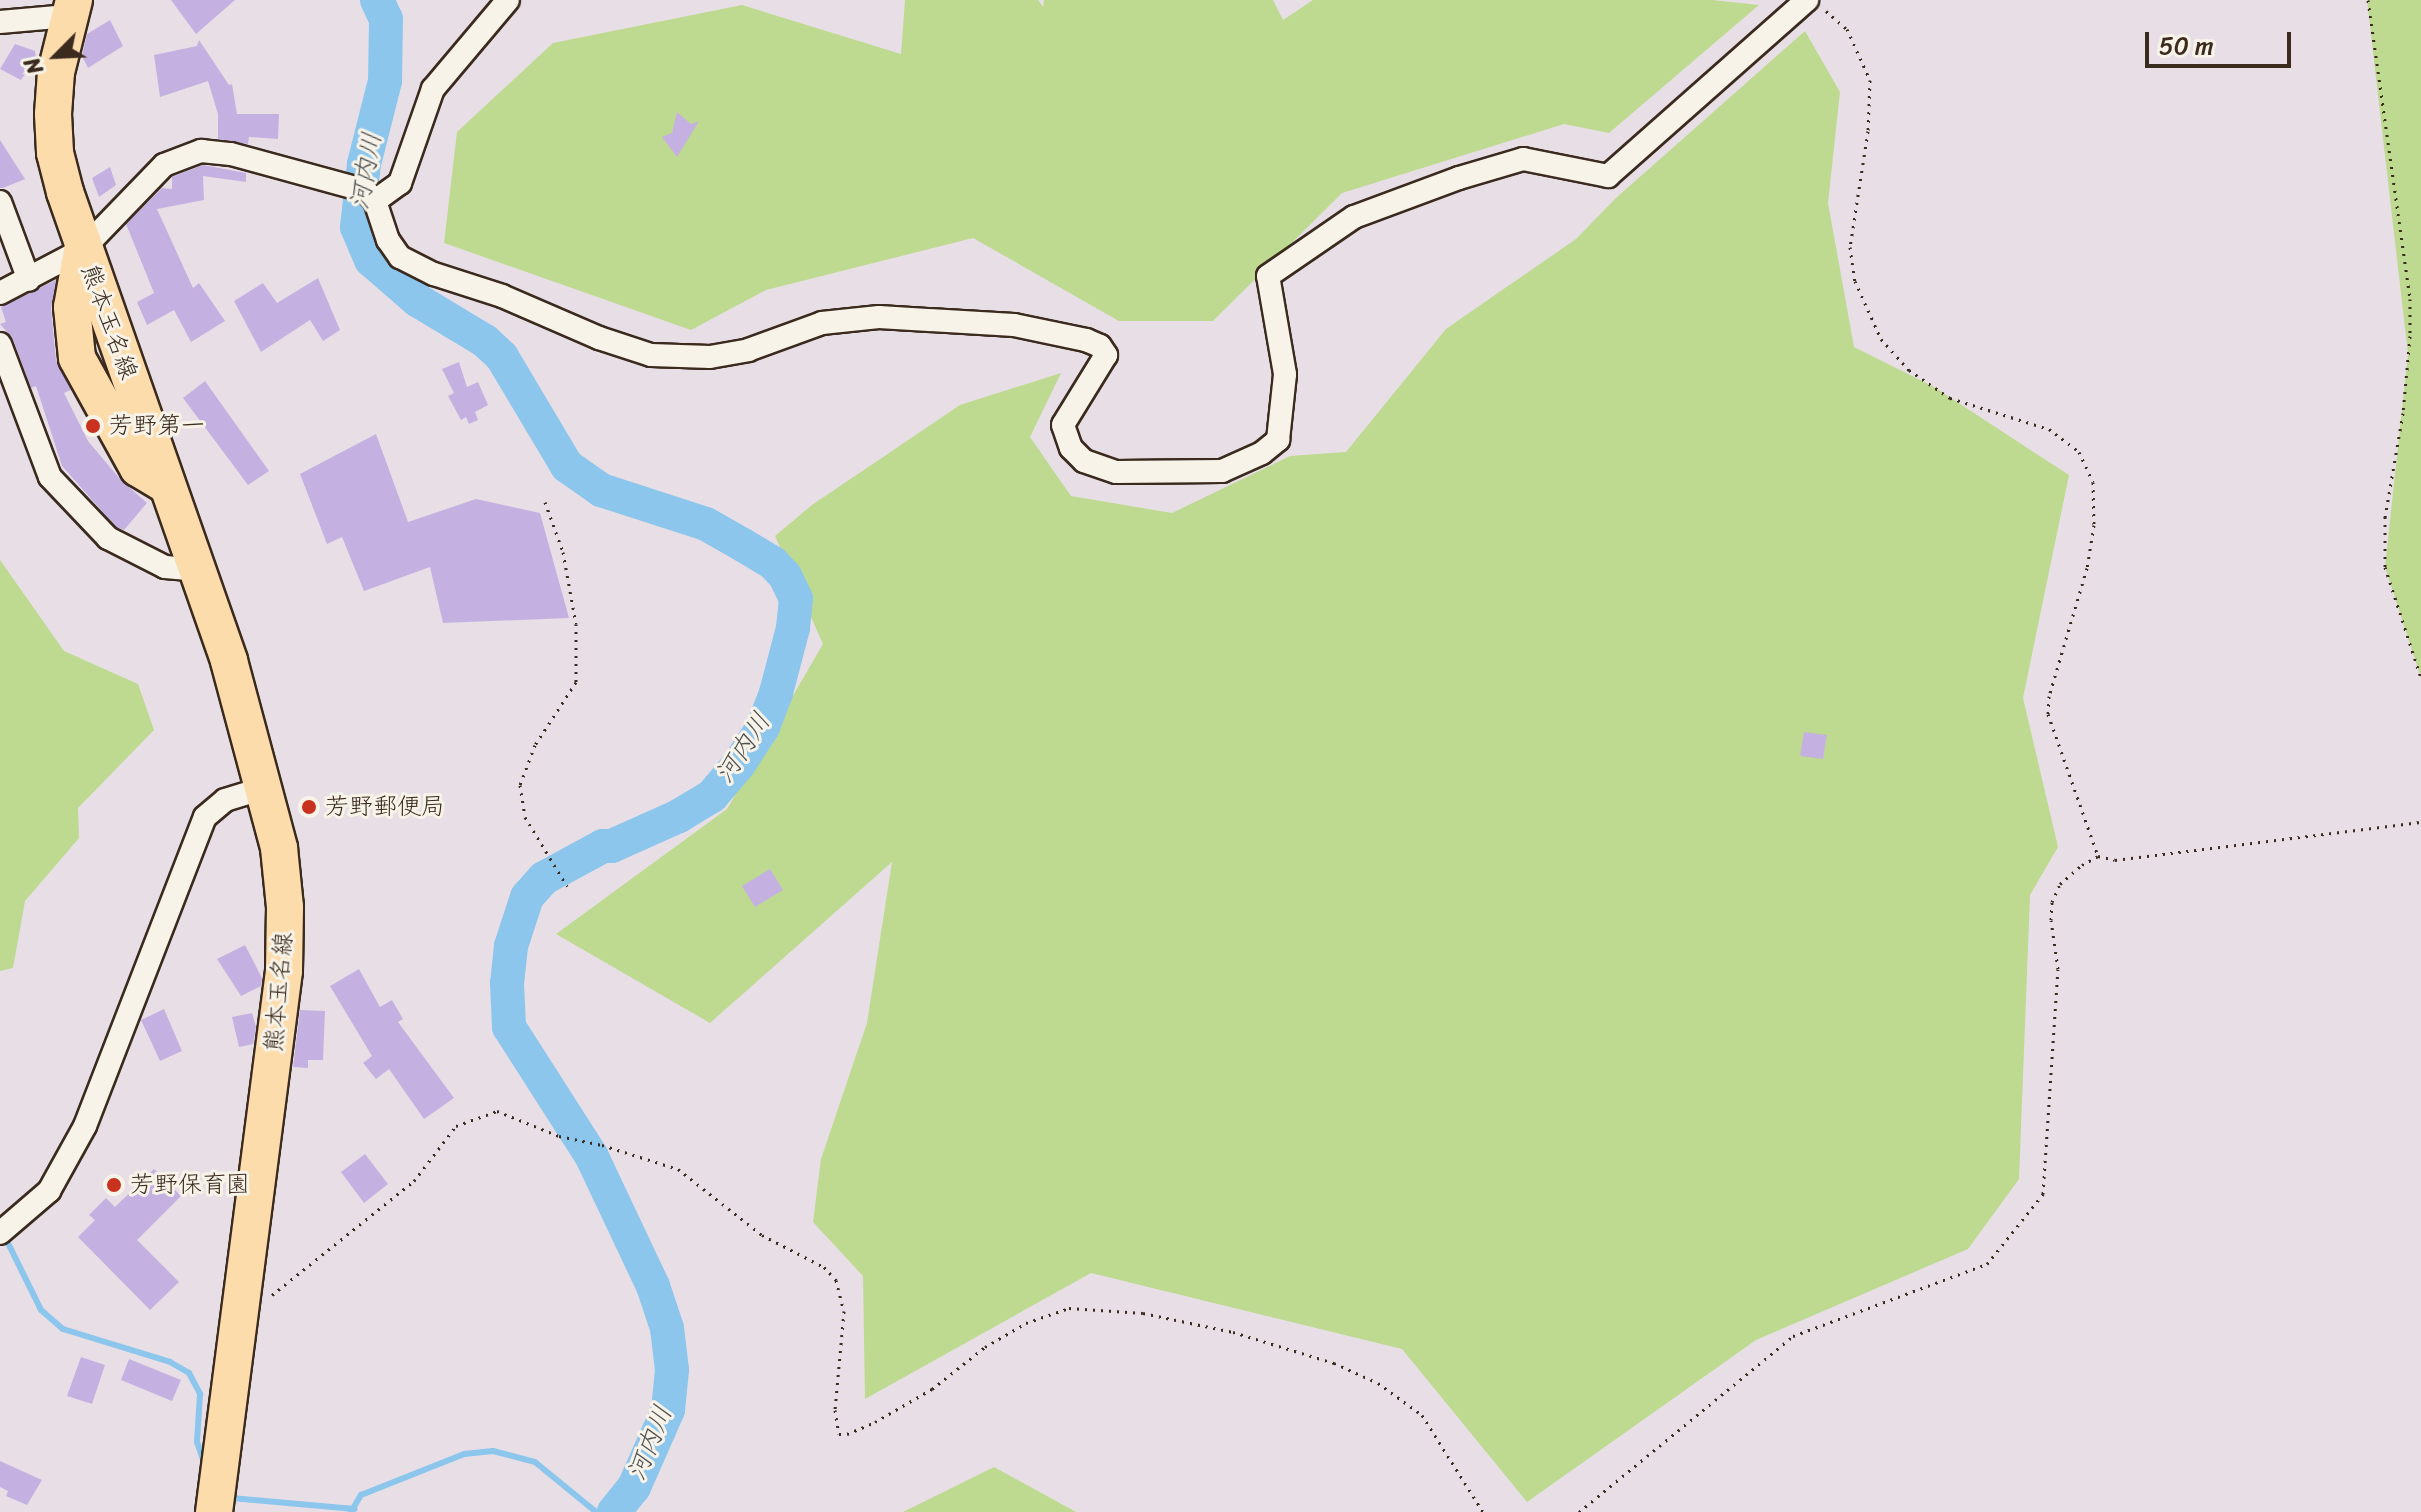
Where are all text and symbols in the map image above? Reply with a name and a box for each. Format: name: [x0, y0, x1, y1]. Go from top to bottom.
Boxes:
north arrow: [16, 16, 96, 96]
scale bar: [2149, 16, 2295, 66]
text: 50 m: [2159, 25, 2214, 67]
text: N: [13, 51, 55, 81]
water label: 河内川: [344, 130, 388, 212]
street label: 熊本玉名線: [75, 261, 143, 383]
place label: 芳野第一: [109, 412, 205, 440]
marker: 芳野第一: [84, 417, 102, 435]
water label: 河内川: [709, 707, 777, 789]
place label: 芳野郵便局: [325, 793, 445, 821]
marker: 芳野郵便局: [300, 798, 318, 816]
street label: 熊本玉名線: [259, 931, 299, 1053]
place label: 芳野保育園: [130, 1171, 250, 1199]
marker: 芳野保育園: [105, 1176, 123, 1194]
water label: 河内川: [621, 1401, 679, 1485]

